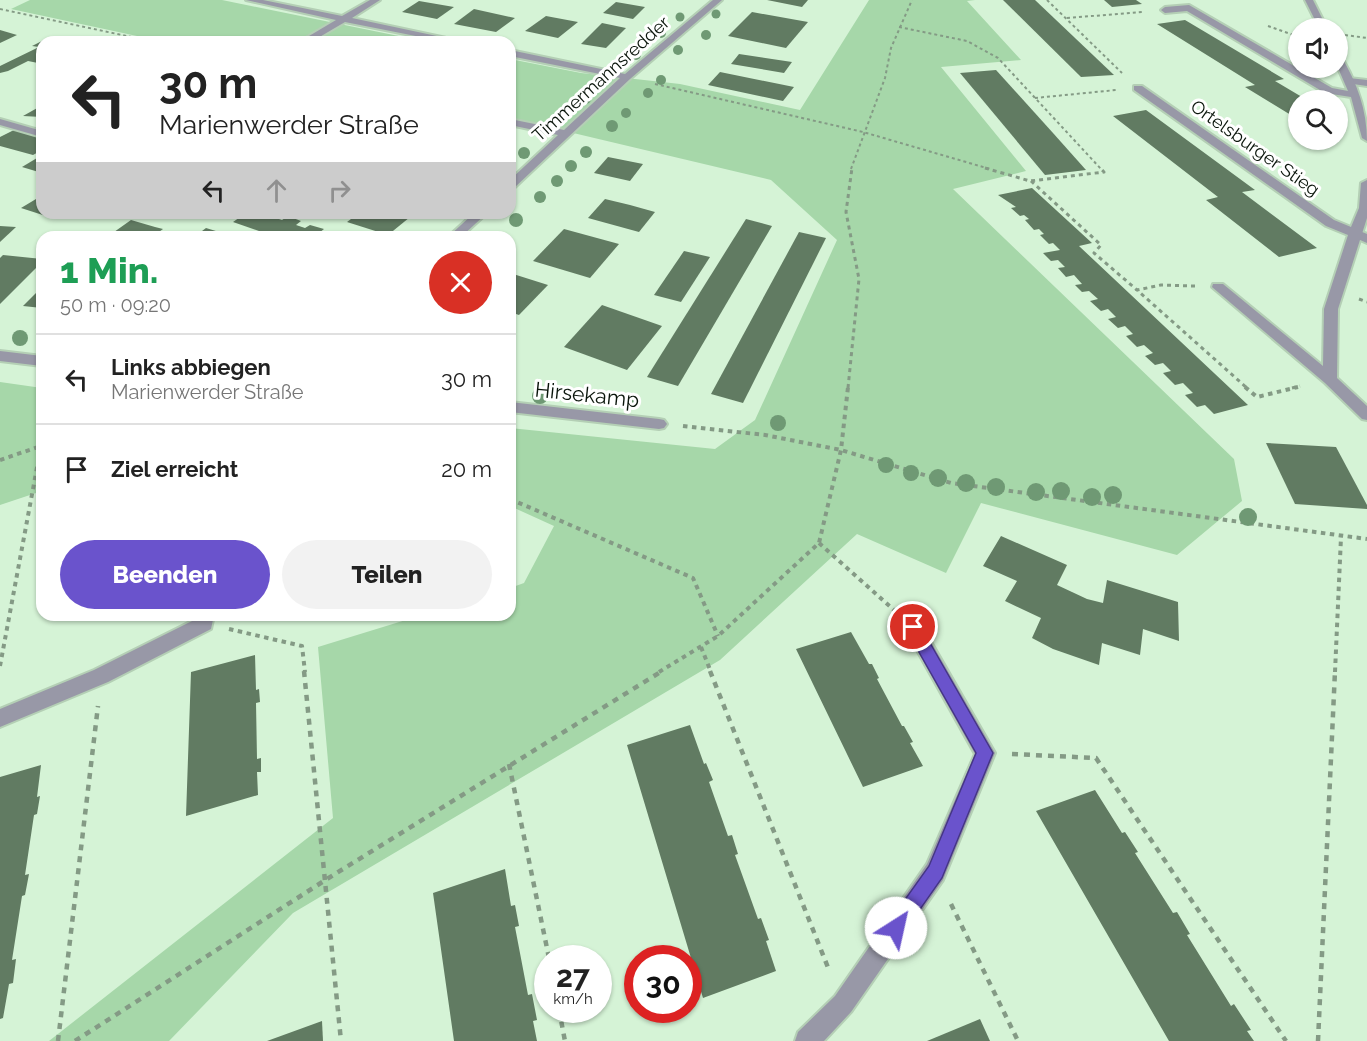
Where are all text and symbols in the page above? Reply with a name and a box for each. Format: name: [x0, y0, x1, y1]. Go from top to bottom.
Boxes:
street label: Timmermannsredder: [528, 11, 674, 146]
map controls: [1288, 18, 1348, 150]
button: sound: [1288, 18, 1348, 78]
text: 30 m: [159, 59, 257, 108]
icon: left: [60, 60, 138, 138]
button: search: [1288, 90, 1348, 150]
street label: Ortelsburger Stieg: [1187, 95, 1324, 200]
text: Marienwerder Straße: [159, 109, 419, 140]
icon: left: [197, 174, 230, 207]
icon: ahead: [260, 174, 293, 207]
icon: right: [323, 174, 356, 207]
text: 1 Min.: [60, 249, 158, 291]
button: close: [429, 251, 492, 314]
text: 50 m · 09:20: [60, 293, 171, 317]
text: Links abbiegen: [111, 354, 271, 380]
icon: left: [60, 363, 93, 396]
text: 30 m: [441, 366, 492, 392]
street label: Hirsekamp: [534, 377, 640, 412]
text: Marienwerder Straße: [111, 380, 303, 404]
icon: arrive: [60, 453, 93, 486]
text: Ziel erreicht: [111, 456, 238, 482]
text: 20 m: [441, 456, 492, 482]
button: Beenden: [60, 540, 270, 609]
button: Teilen: [282, 540, 492, 609]
pin: [887, 601, 938, 652]
icon: arrive: [896, 610, 929, 643]
position arrow: [864, 896, 928, 960]
speed limit sign: 30: [624, 945, 702, 1023]
text: 27: [556, 959, 590, 994]
text: km/h: [553, 990, 593, 1008]

